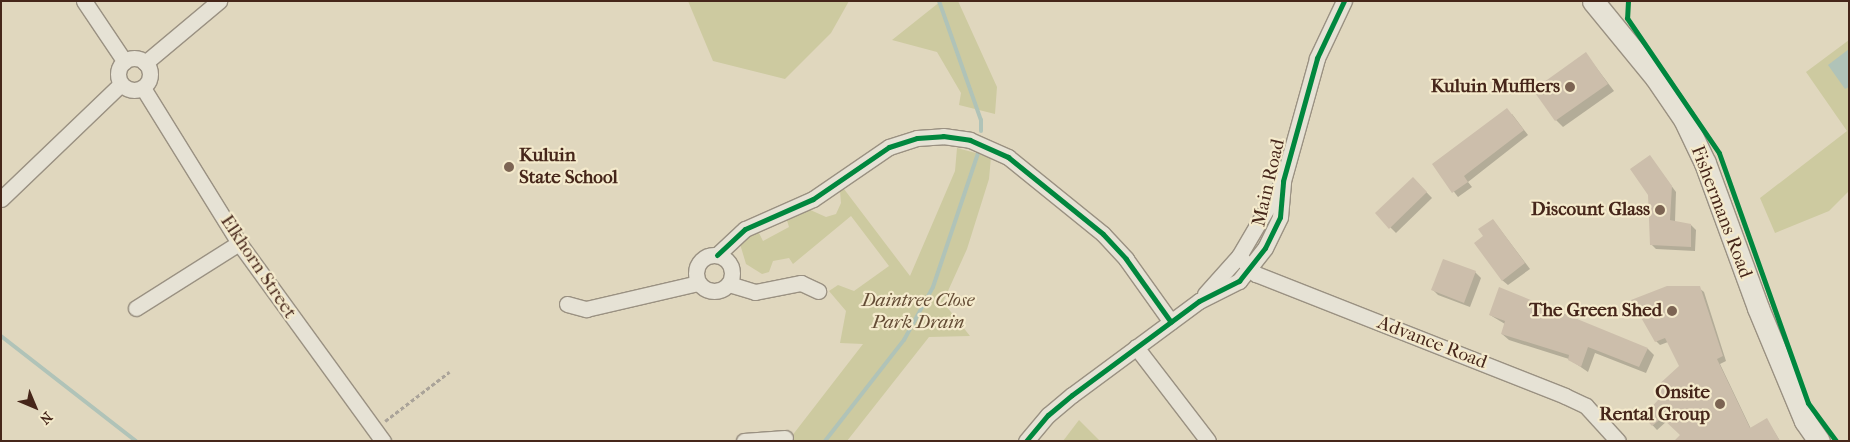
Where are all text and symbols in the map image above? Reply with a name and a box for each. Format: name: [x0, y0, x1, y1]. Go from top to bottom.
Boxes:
place label: Kuluin Mufflers: [1431, 76, 1560, 98]
marker: Kuluin Mufflers: [1564, 81, 1576, 93]
street label: Main Road: [1248, 137, 1290, 229]
street label: Fishermans Road: [1685, 143, 1757, 281]
place label: Kuluin State School: [519, 145, 618, 189]
marker: Kuluin State School: [503, 161, 515, 173]
place label: Discount Glass: [1531, 199, 1650, 221]
marker: Discount Glass: [1654, 204, 1666, 216]
street label: Elkhorn Street: [215, 211, 301, 323]
park label: Daintree Close Park Drain: [862, 290, 974, 334]
place label: The Green Shed: [1529, 300, 1662, 322]
marker: The Green Shed: [1666, 305, 1678, 317]
street label: Advance Road: [1374, 312, 1490, 374]
north arrow: [10, 382, 60, 432]
place label: Onsite Rental Group: [1599, 382, 1710, 426]
marker: Onsite Rental Group: [1714, 398, 1726, 410]
text: N: [36, 408, 56, 428]

